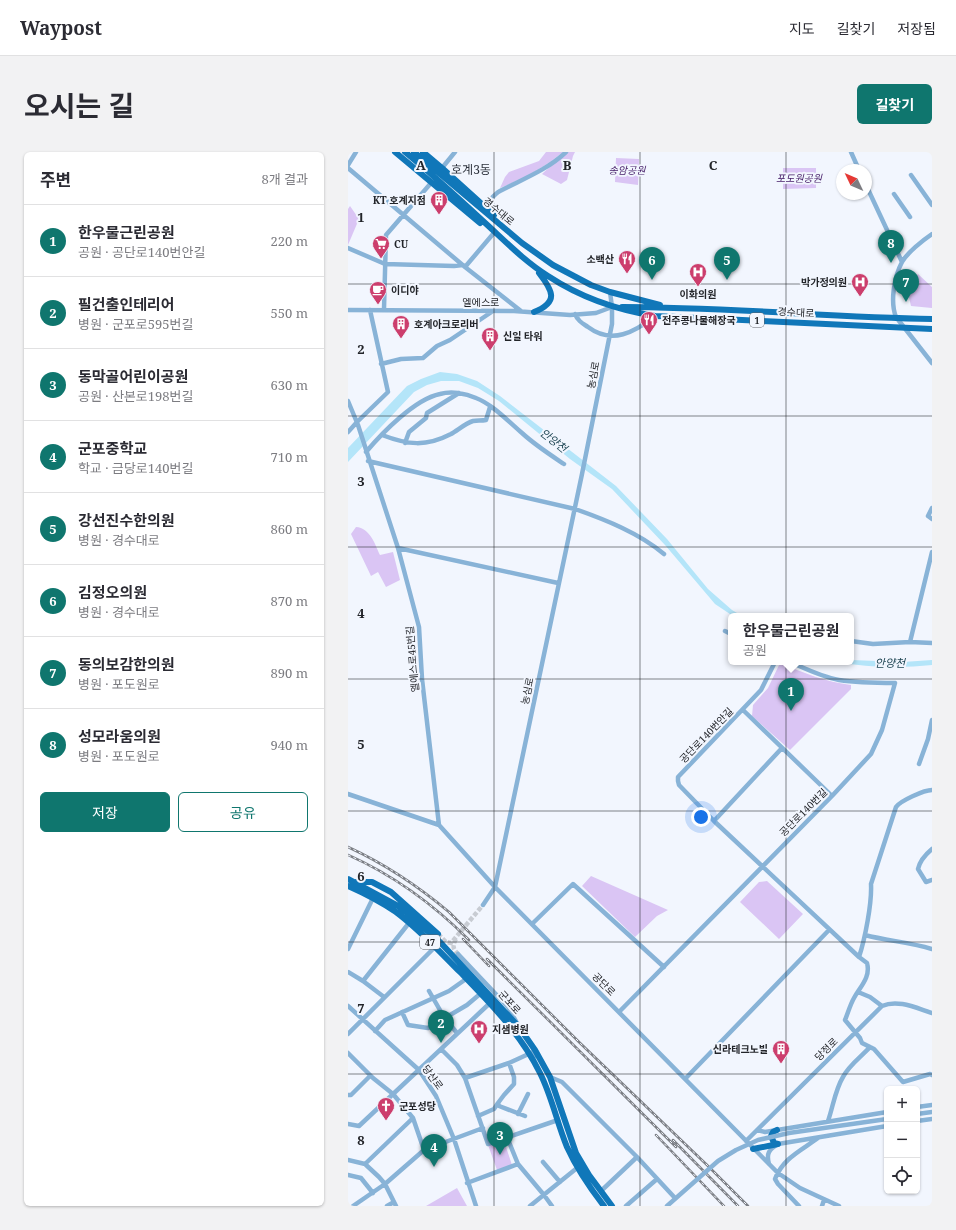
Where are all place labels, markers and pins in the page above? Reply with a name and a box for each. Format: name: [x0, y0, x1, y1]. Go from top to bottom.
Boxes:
building icon: KT 호계지점: [429, 190, 449, 215]
place label: KT 호계지점: [373, 193, 426, 207]
pin: 8: [878, 230, 904, 263]
supermarket icon: CU: [371, 234, 391, 259]
place label: CU: [394, 237, 409, 251]
pin: 6: [639, 247, 665, 280]
pin: 5: [714, 247, 740, 280]
restaurant icon: 소백산: [617, 249, 637, 274]
place label: 소백산: [586, 252, 614, 266]
hospital icon: 이화의원: [688, 262, 708, 287]
pin: 7: [893, 269, 919, 302]
hospital icon: 박가정의원: [850, 272, 870, 297]
place label: 박가정의원: [801, 275, 847, 289]
cafe icon: 이디야: [368, 280, 388, 305]
place label: 이디야: [391, 283, 419, 297]
place label: 이화의원: [680, 287, 716, 301]
restaurant icon: 전주콩나물해장국: [639, 310, 659, 335]
place label: 전주콩나물해장국: [662, 313, 736, 327]
building icon: 호계아크로리버: [391, 314, 411, 339]
place label: 호계아크로리버: [414, 317, 478, 331]
building icon: 신일 타워: [480, 326, 500, 351]
place label: 신일 타워: [503, 329, 542, 343]
pin: 1: [778, 678, 804, 711]
pin: 2: [428, 1010, 454, 1043]
hospital icon: 지샘병원: [469, 1019, 489, 1044]
place label: 지샘병원: [492, 1022, 529, 1036]
building icon: 신라테크노빌: [771, 1039, 791, 1064]
place label: 신라테크노빌: [713, 1042, 768, 1056]
church icon: 군포성당: [376, 1096, 396, 1121]
place label: 군포성당: [399, 1099, 436, 1113]
pin: 3: [487, 1122, 513, 1155]
pin: 4: [421, 1134, 447, 1167]

